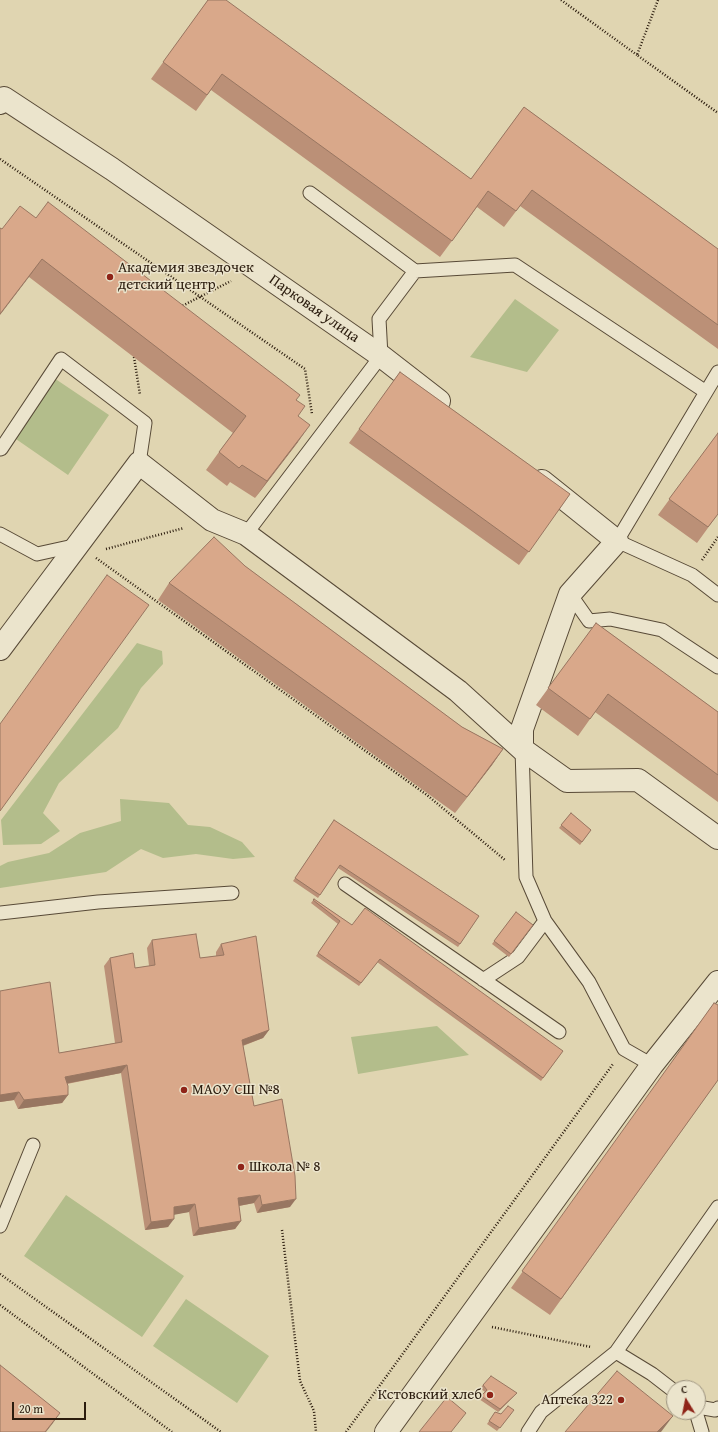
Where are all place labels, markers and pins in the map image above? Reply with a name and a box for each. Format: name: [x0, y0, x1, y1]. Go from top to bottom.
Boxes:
place label: Академия звездочек детский центр: [118, 259, 254, 294]
marker: Академия звездочек детский центр: [105, 272, 115, 282]
place label: МАОУ СШ №8: [192, 1081, 280, 1099]
marker: МАОУ СШ №8: [179, 1085, 189, 1095]
place label: Школа № 8: [249, 1158, 320, 1176]
marker: Школа № 8: [236, 1162, 246, 1172]
place label: Кстовский хлеб: [378, 1386, 482, 1404]
marker: Кстовский хлеб: [485, 1390, 495, 1400]
place label: Аптека 322: [541, 1391, 613, 1409]
marker: Аптека 322: [616, 1395, 626, 1405]

